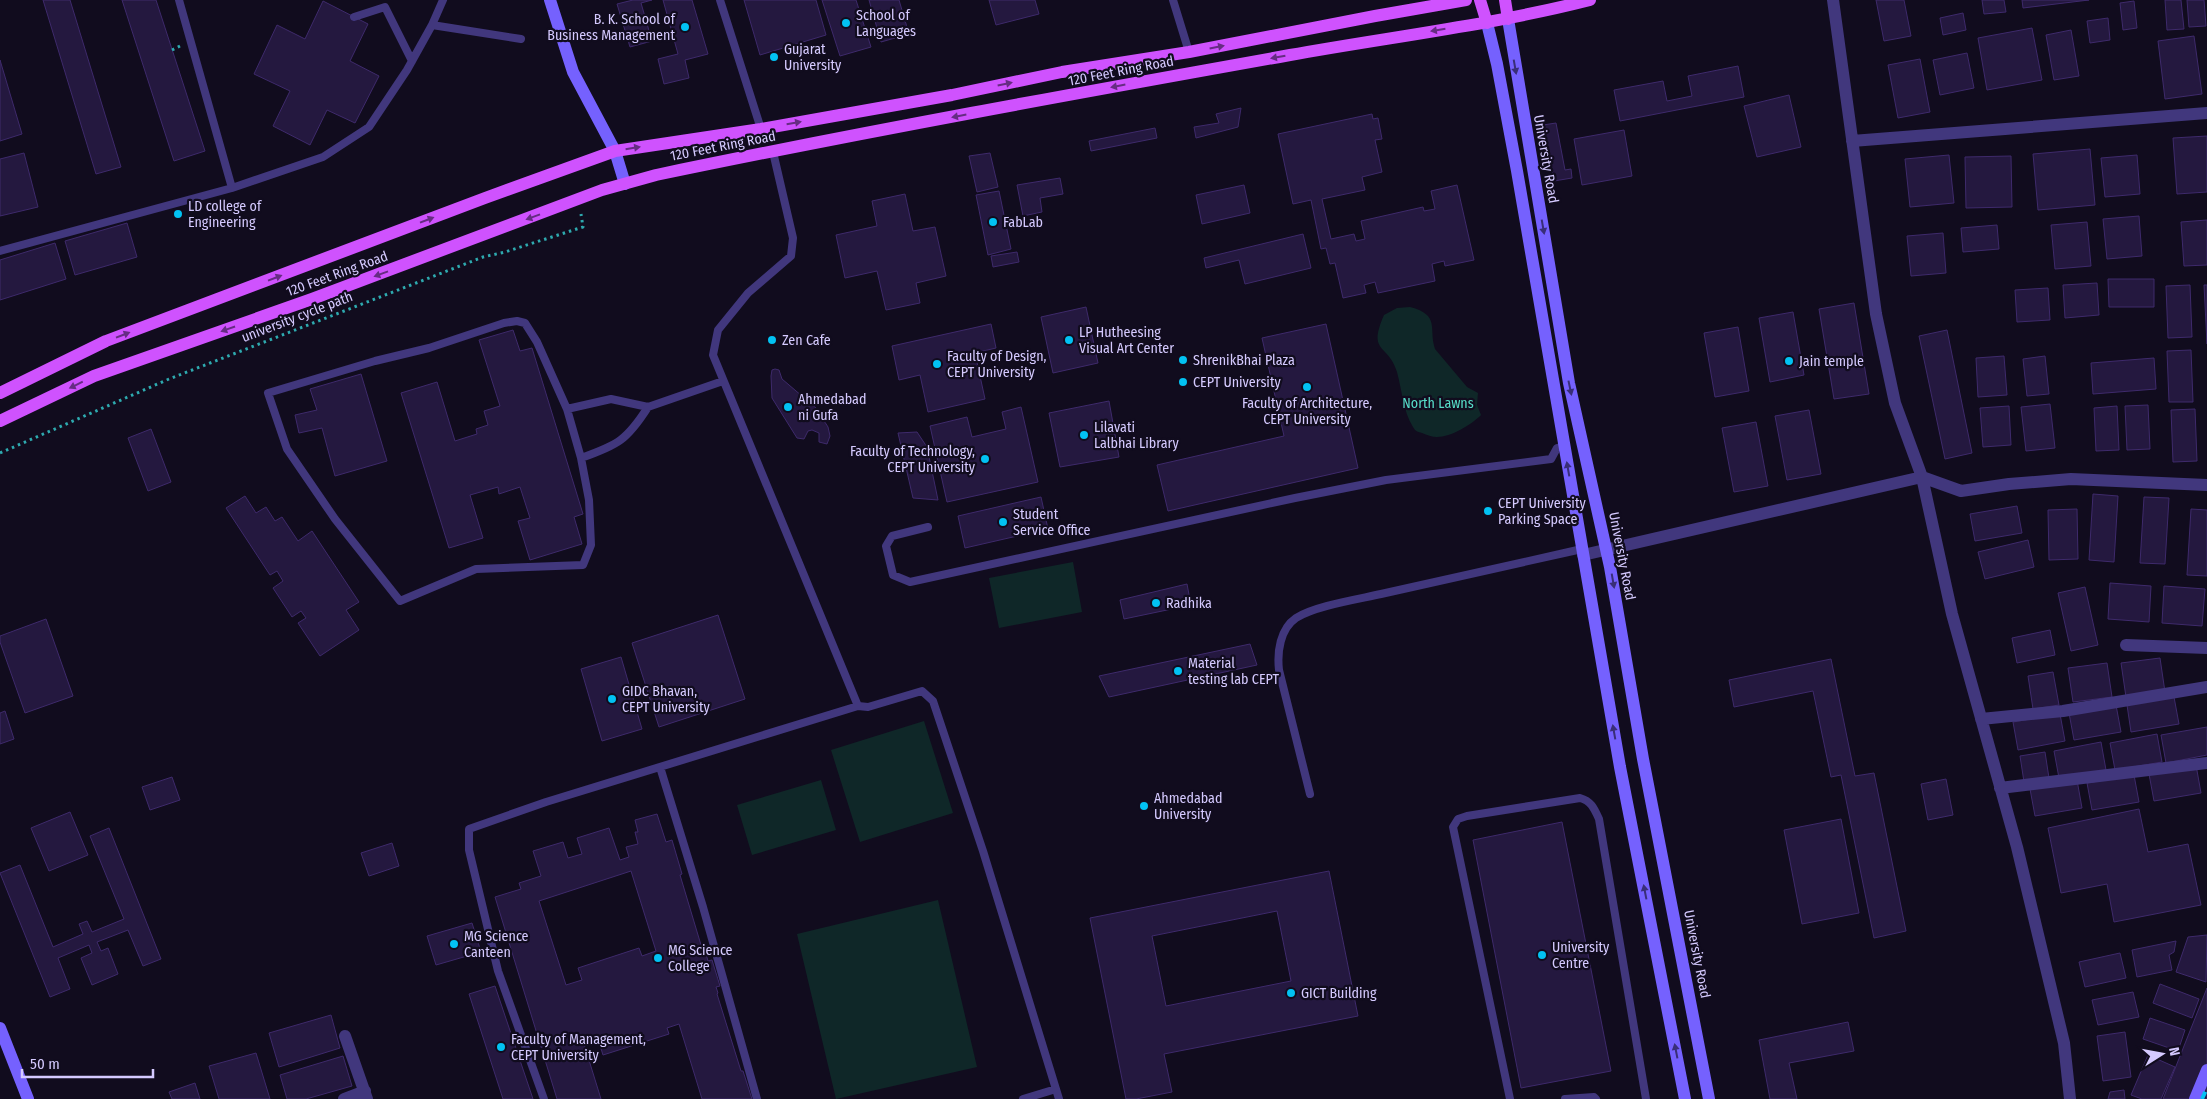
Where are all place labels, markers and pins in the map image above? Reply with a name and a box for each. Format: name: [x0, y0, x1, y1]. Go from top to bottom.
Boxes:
place label: School of Languages: [856, 7, 916, 40]
place label: B. K. School of Business Management: [547, 11, 677, 44]
marker: School of Languages: [840, 17, 852, 29]
marker: B. K. School of Business Management: [679, 21, 691, 33]
place label: Gujarat University: [784, 41, 842, 74]
marker: Gujarat University: [768, 51, 780, 63]
place label: LD college of Engineering: [188, 198, 263, 231]
marker: LD college of Engineering: [172, 208, 184, 220]
place label: FabLab: [1003, 214, 1043, 231]
marker: FabLab: [987, 216, 999, 228]
place label: LP Hutheesing Visual Art Center: [1079, 324, 1174, 357]
place label: Zen Cafe: [782, 332, 831, 349]
marker: Zen Cafe: [766, 334, 778, 346]
marker: LP Hutheesing Visual Art Center: [1063, 334, 1075, 346]
place label: Faculty of Design, CEPT University: [947, 348, 1047, 381]
place label: ShrenikBhai Plaza: [1193, 352, 1295, 369]
place label: Jain temple: [1799, 353, 1864, 370]
marker: ShrenikBhai Plaza: [1177, 354, 1189, 366]
marker: Jain temple: [1783, 355, 1795, 367]
marker: Faculty of Design, CEPT University: [931, 358, 943, 370]
place label: CEPT University: [1193, 374, 1281, 391]
marker: CEPT University: [1177, 376, 1189, 388]
marker: Faculty of Architecture, CEPT University: [1301, 381, 1313, 393]
place label: Ahmedabad ni Gufa: [798, 391, 866, 424]
place label: Faculty of Architecture, CEPT University: [1242, 395, 1372, 428]
marker: Ahmedabad ni Gufa: [782, 401, 794, 413]
place label: Lilavati Lalbhai Library: [1094, 419, 1179, 452]
marker: Lilavati Lalbhai Library: [1078, 429, 1090, 441]
place label: Faculty of Technology, CEPT University: [850, 443, 976, 476]
marker: Faculty of Technology, CEPT University: [979, 453, 991, 465]
place label: CEPT University Parking Space: [1498, 495, 1586, 528]
marker: CEPT University Parking Space: [1482, 505, 1494, 517]
place label: Student Service Office: [1013, 506, 1091, 539]
marker: Student Service Office: [997, 516, 1009, 528]
place label: Radhika: [1166, 595, 1212, 612]
marker: Radhika: [1150, 597, 1162, 609]
place label: Material testing lab CEPT: [1188, 655, 1280, 688]
marker: Material testing lab CEPT: [1172, 665, 1184, 677]
place label: GIDC Bhavan, CEPT University: [622, 683, 710, 716]
marker: GIDC Bhavan, CEPT University: [606, 693, 618, 705]
place label: Ahmedabad University: [1154, 790, 1222, 823]
marker: Ahmedabad University: [1138, 800, 1150, 812]
place label: MG Science Canteen: [464, 928, 529, 961]
marker: MG Science Canteen: [448, 938, 460, 950]
place label: University Centre: [1552, 939, 1610, 972]
place label: MG Science College: [668, 942, 733, 975]
marker: University Centre: [1536, 949, 1548, 961]
marker: MG Science College: [652, 952, 664, 964]
place label: GICT Building: [1301, 985, 1377, 1002]
marker: GICT Building: [1285, 987, 1297, 999]
place label: Faculty of Management, CEPT University: [511, 1031, 646, 1064]
marker: Faculty of Management, CEPT University: [495, 1041, 507, 1053]

